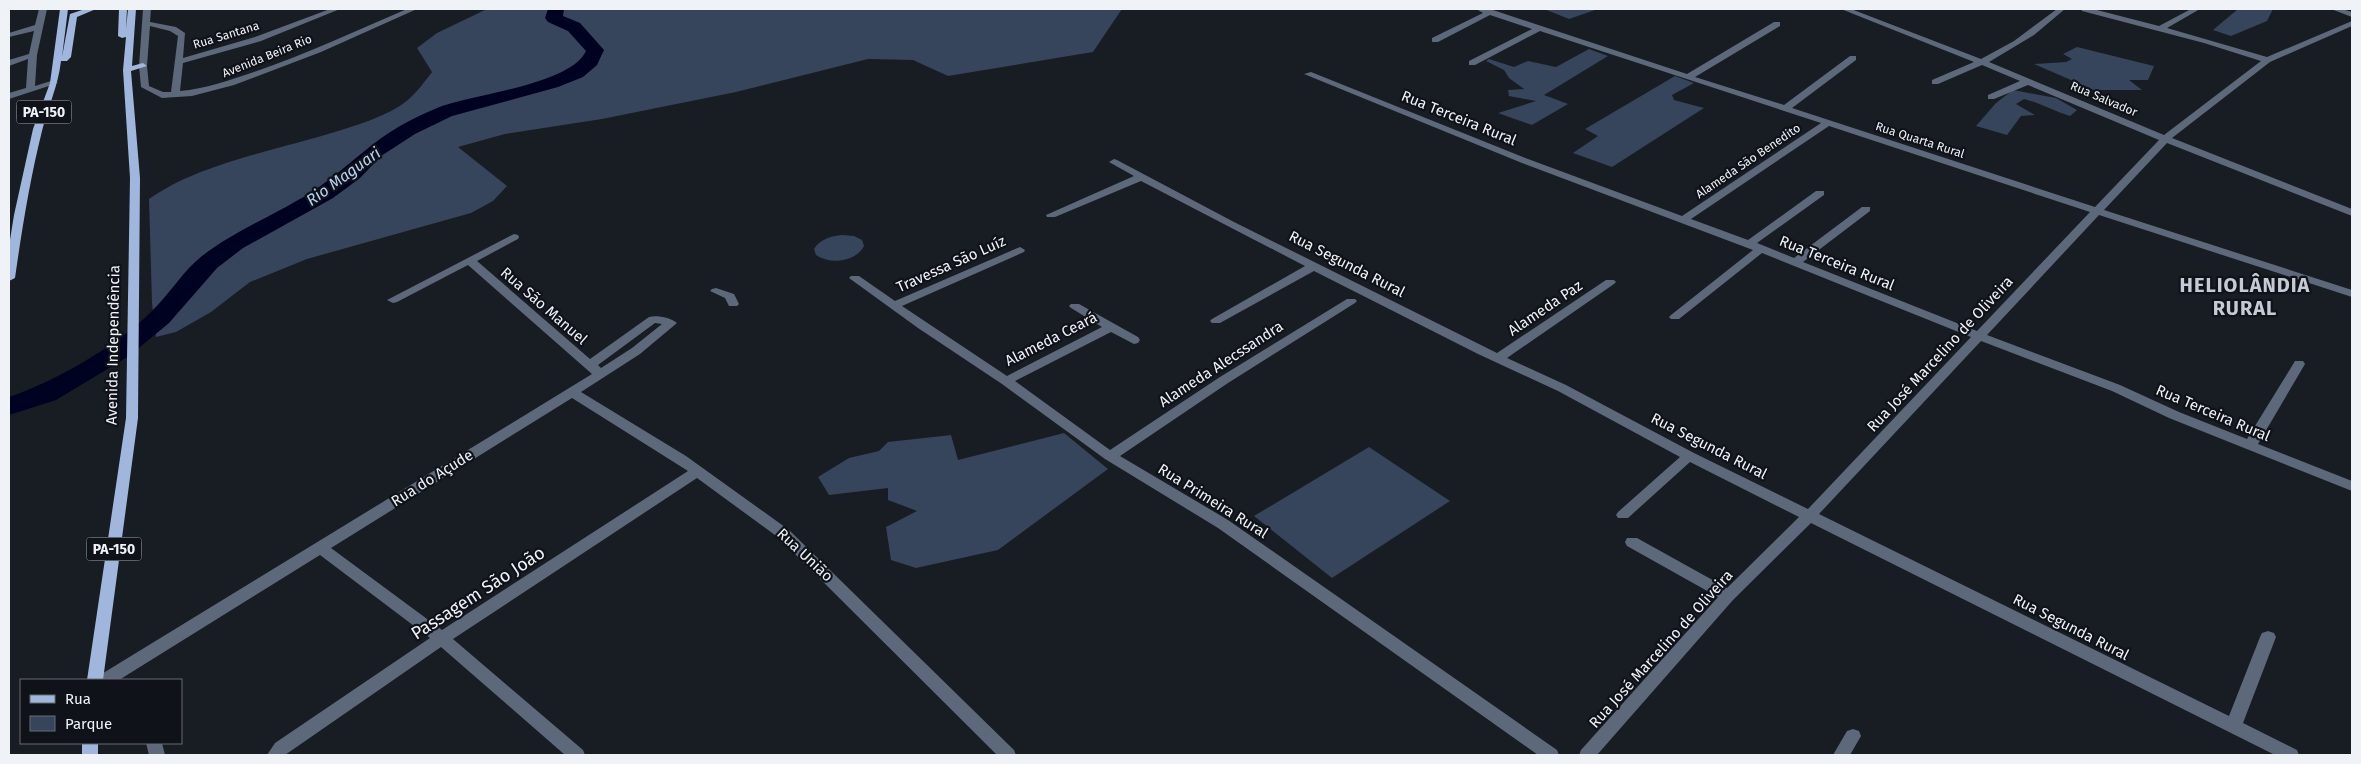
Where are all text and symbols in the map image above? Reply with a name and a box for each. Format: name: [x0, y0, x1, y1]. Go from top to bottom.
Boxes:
street label: Rua Santana: [191, 18, 261, 52]
street label: Avenida Beira Rio: [220, 32, 314, 80]
street label: Rua Salvador: [2068, 79, 2140, 120]
street label: Rua Terceira Rural: [1399, 87, 1520, 150]
road number: PA-150: [17, 100, 72, 124]
street label: Rua Quarta Rural: [1874, 119, 1967, 161]
street label: Alameda São Benedito: [1693, 121, 1803, 201]
water label: Rio Maguari: [302, 143, 385, 210]
street label: Rua Segunda Rural: [1286, 227, 1409, 301]
street label: Travessa São Luíz: [894, 232, 1009, 296]
street label: Rua Terceira Rural: [1777, 232, 1898, 295]
street label: Rua São Manuel: [497, 263, 591, 349]
street label: Avenida Independência: [103, 265, 123, 425]
street label: Rua José Marcelino de Oliveira: [1863, 273, 2017, 435]
district label: HELIOLÂNDIA RURAL: [2180, 273, 2311, 320]
street label: Alameda Paz: [1504, 276, 1586, 339]
street label: Alameda Ceará: [1002, 308, 1100, 370]
street label: Alameda Alecssandra: [1155, 317, 1287, 411]
street label: Rua Terceira Rural: [2153, 381, 2273, 445]
street label: Rua Segunda Rural: [1648, 409, 1771, 483]
street label: Rua do Açude: [388, 446, 476, 510]
street label: Rua Primeira Rural: [1155, 460, 1272, 542]
street label: Rua União: [773, 525, 837, 585]
road number: PA-150: [86, 538, 142, 560]
street label: Passagem São João: [407, 542, 549, 644]
street label: Rua José Marcelino de Oliveira: [1585, 566, 1737, 732]
street label: Rua Segunda Rural: [2010, 590, 2133, 664]
legend: [20, 679, 182, 744]
text: Rua: [65, 690, 91, 708]
text: Parque: [65, 715, 112, 733]

